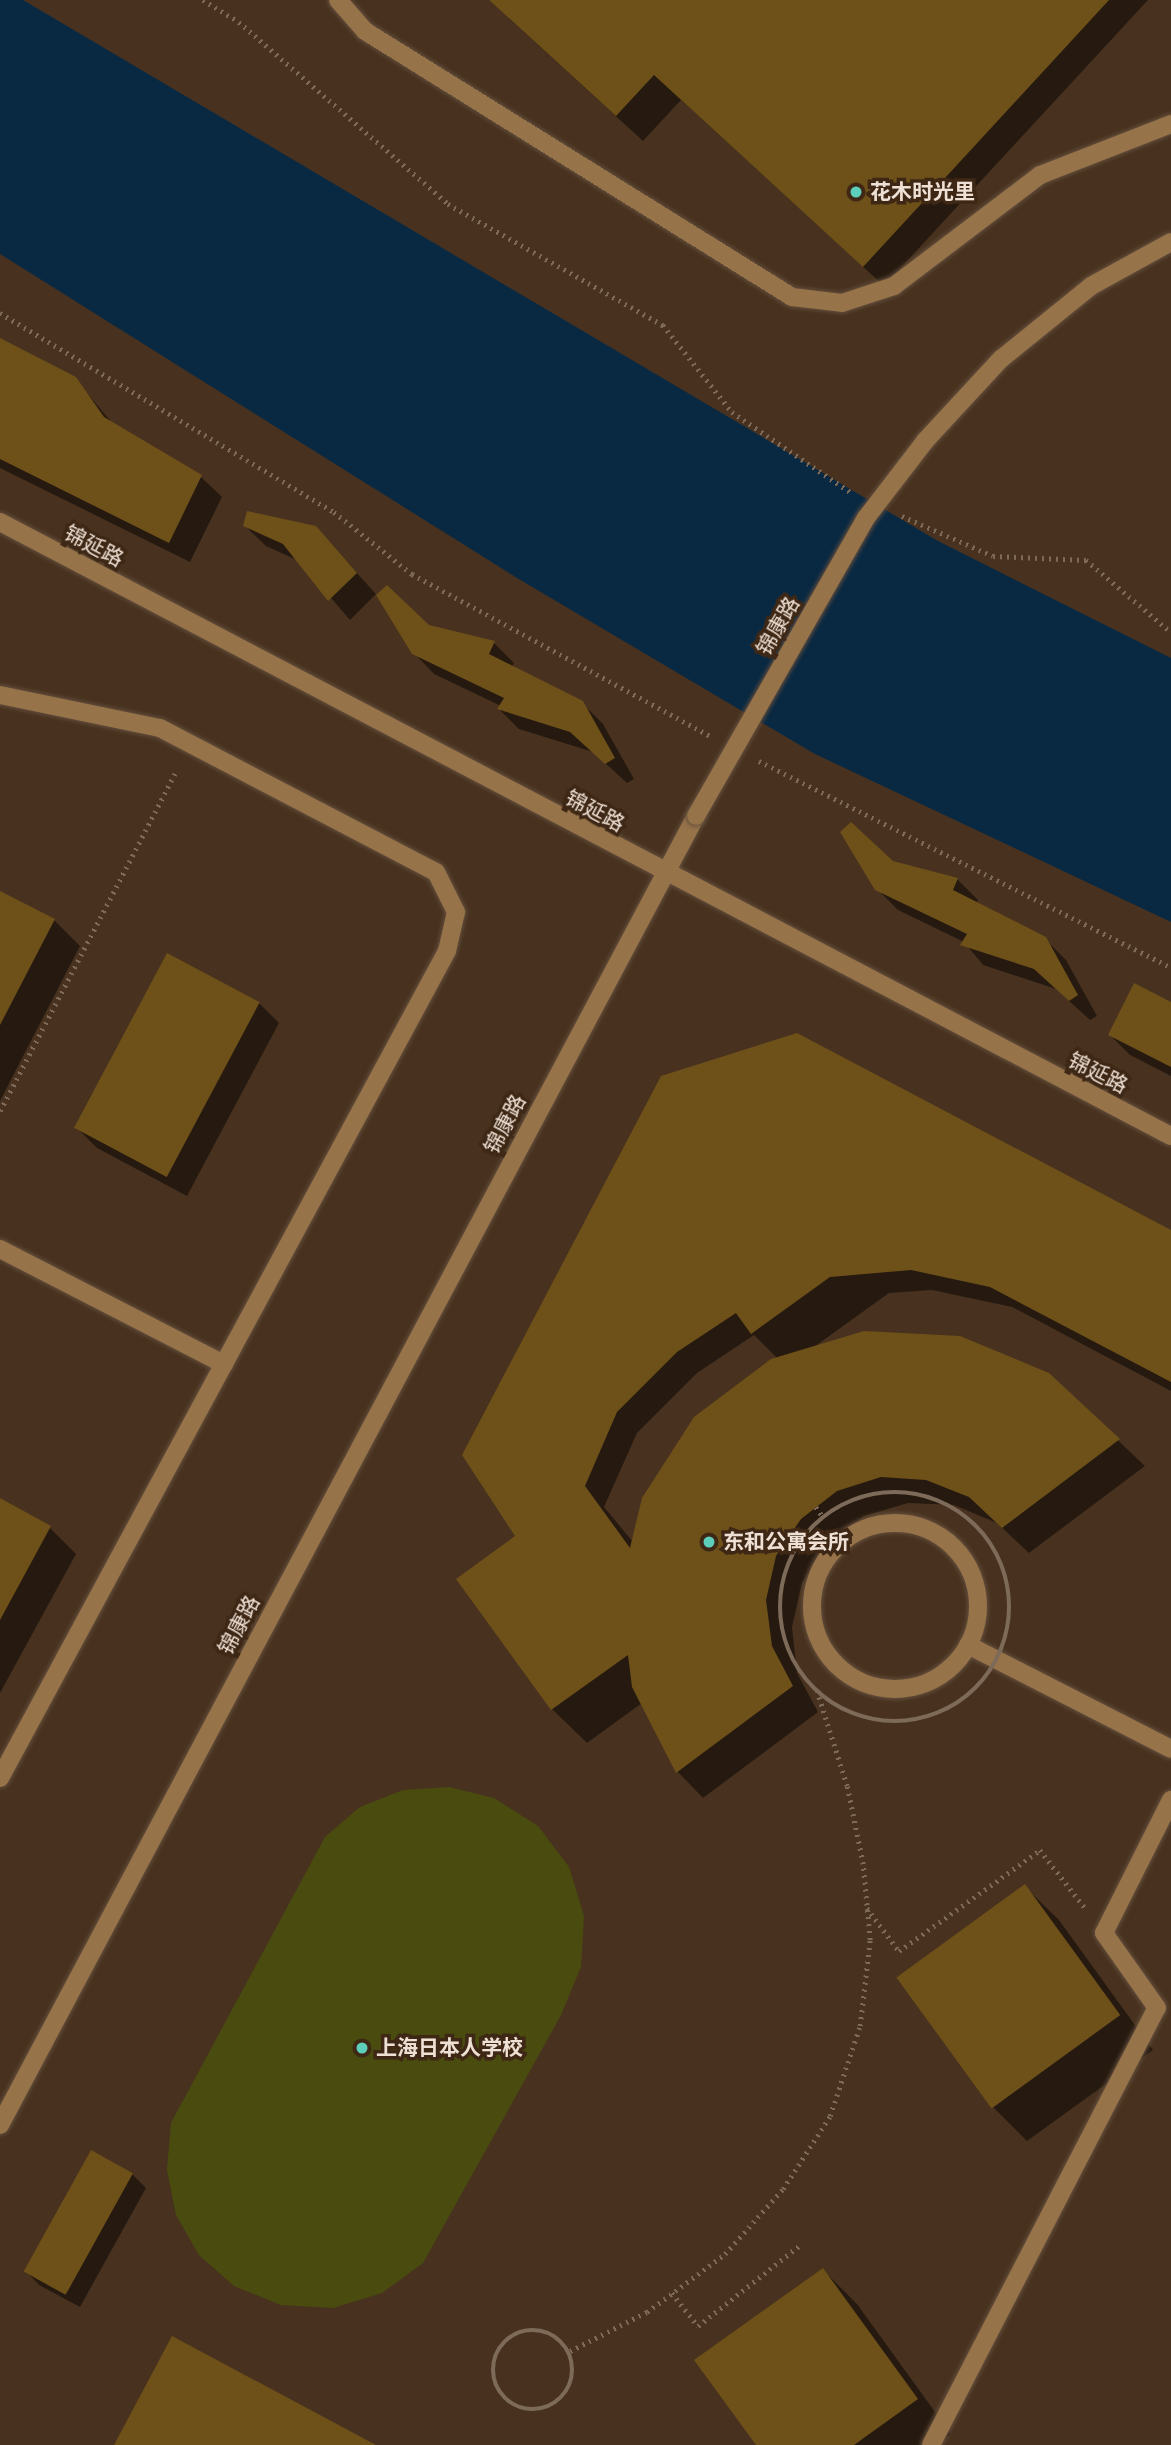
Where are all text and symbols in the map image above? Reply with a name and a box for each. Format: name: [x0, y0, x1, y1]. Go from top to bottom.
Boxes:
place label: 花木时光里: [870, 179, 975, 205]
marker: 花木时光里: [848, 184, 864, 200]
street label: 锦延路: [60, 520, 128, 572]
street label: 锦康路: [751, 592, 805, 660]
street label: 锦延路: [561, 785, 629, 837]
street label: 锦延路: [1064, 1047, 1132, 1099]
street label: 锦康路: [479, 1090, 531, 1158]
place label: 东和公寓会所: [723, 1529, 849, 1555]
marker: 东和公寓会所: [701, 1534, 717, 1550]
street label: 锦康路: [213, 1591, 265, 1659]
place label: 上海日本人学校: [376, 2035, 523, 2061]
marker: 上海日本人学校: [354, 2040, 370, 2056]

